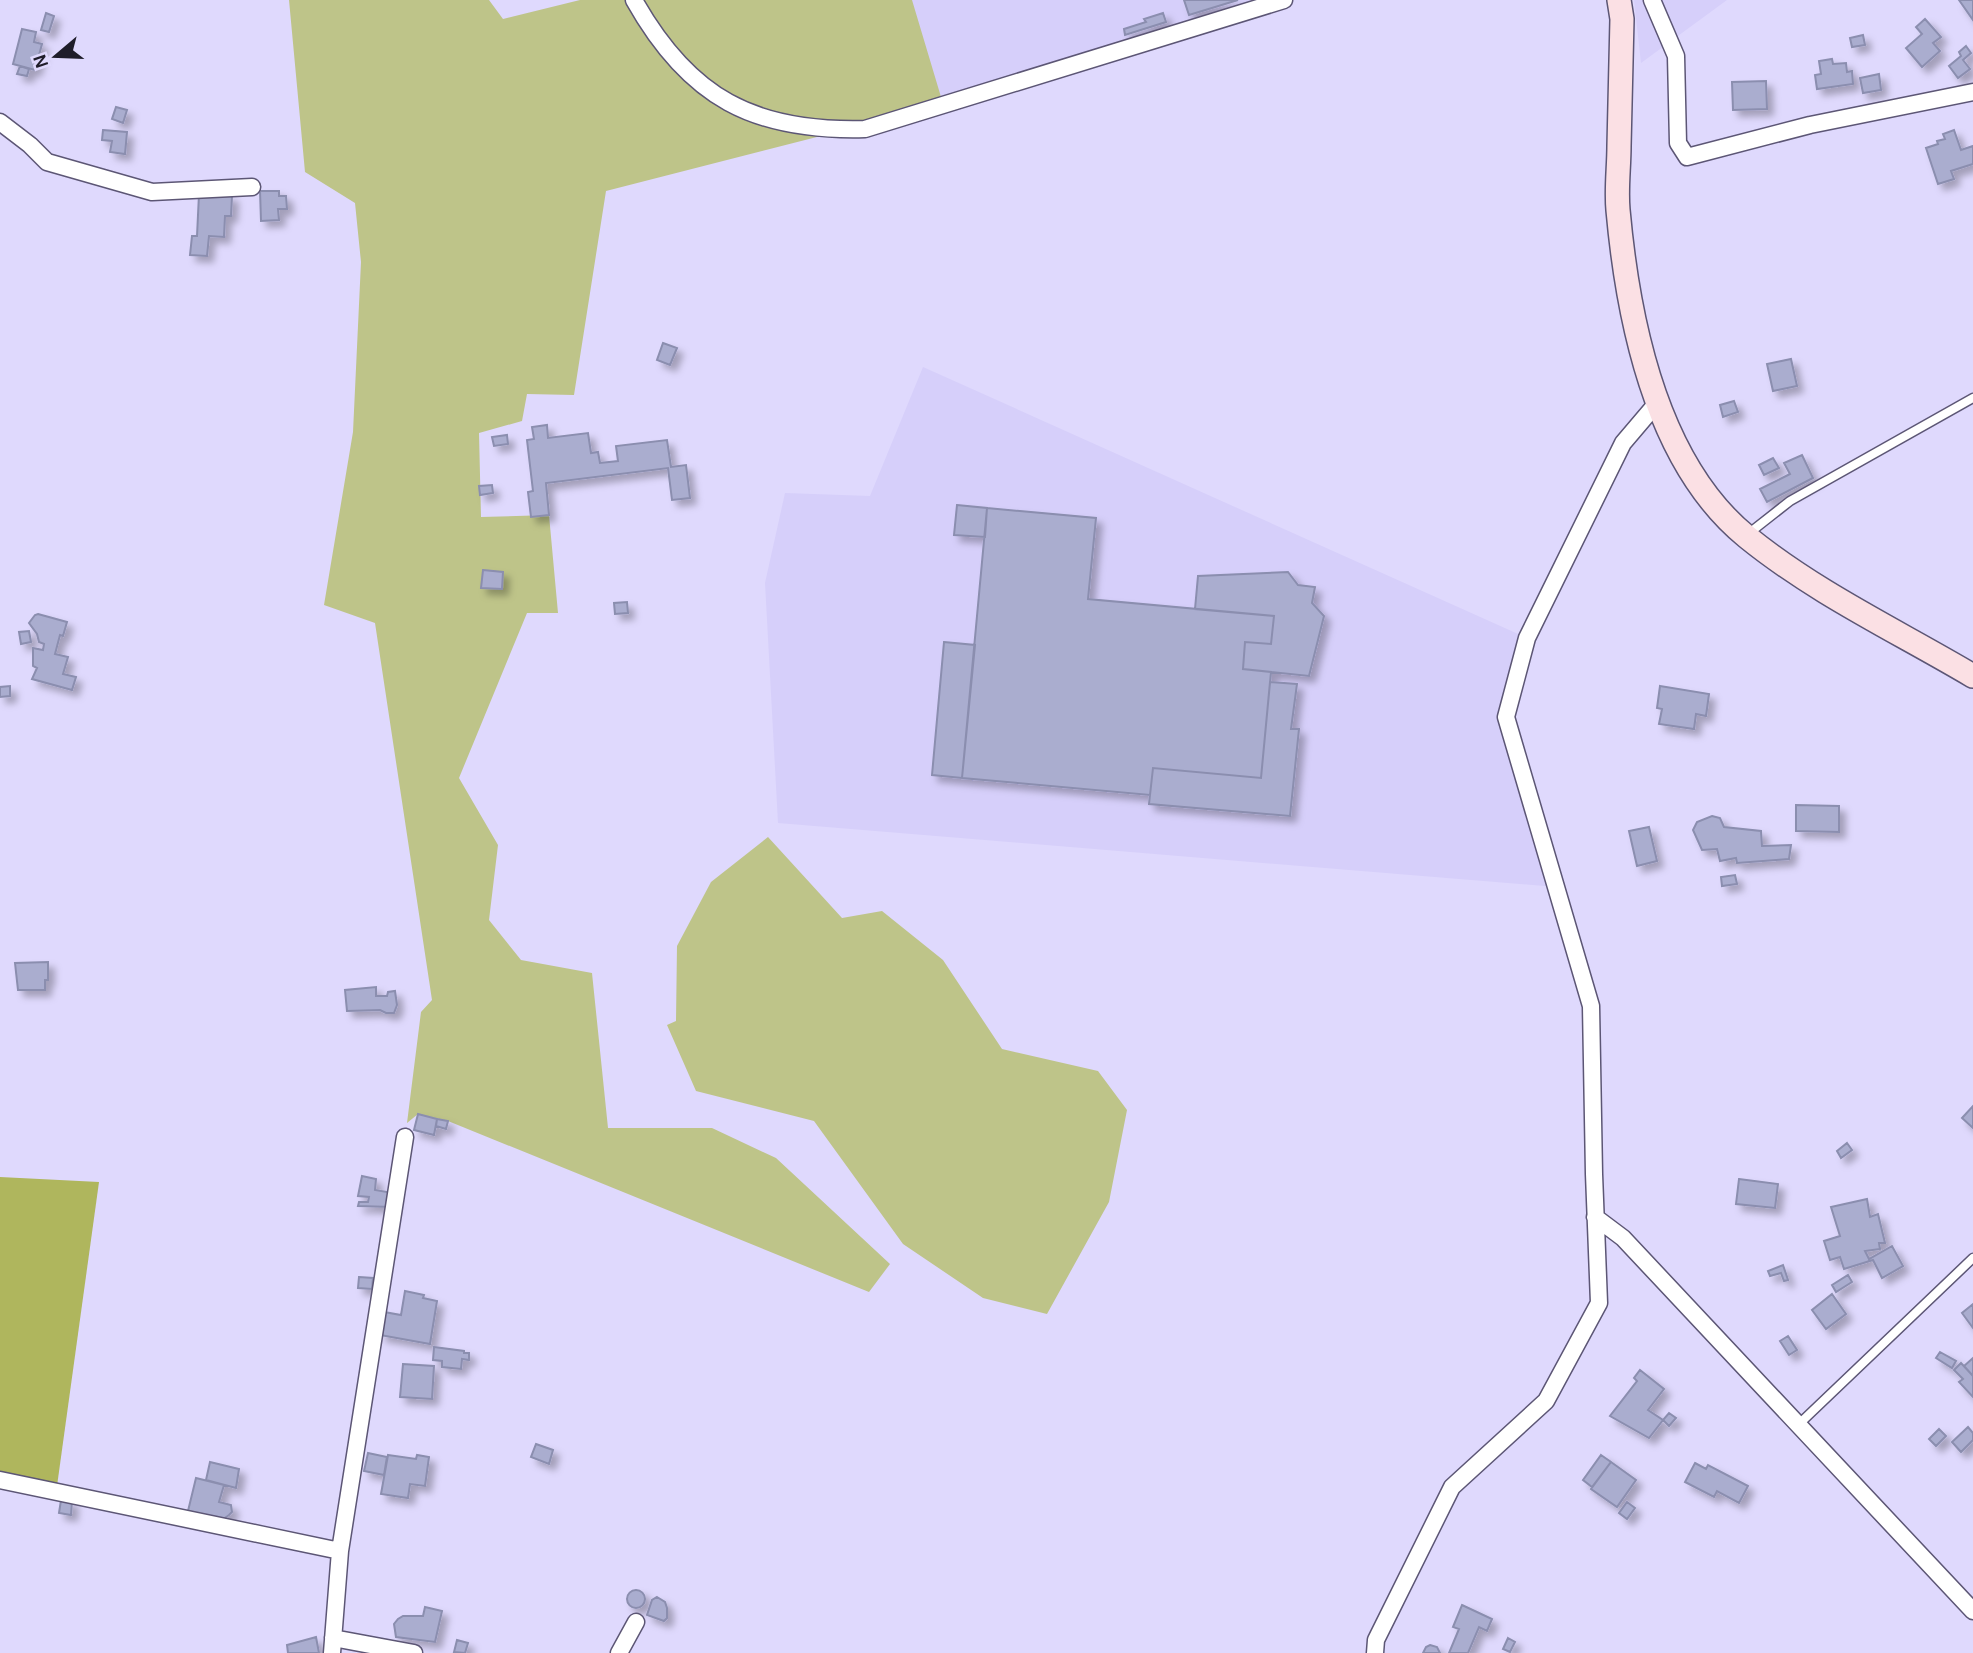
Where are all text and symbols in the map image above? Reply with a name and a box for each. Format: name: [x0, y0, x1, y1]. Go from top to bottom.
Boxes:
north arrow: [21, 21, 91, 91]
text: N: [28, 51, 53, 71]

